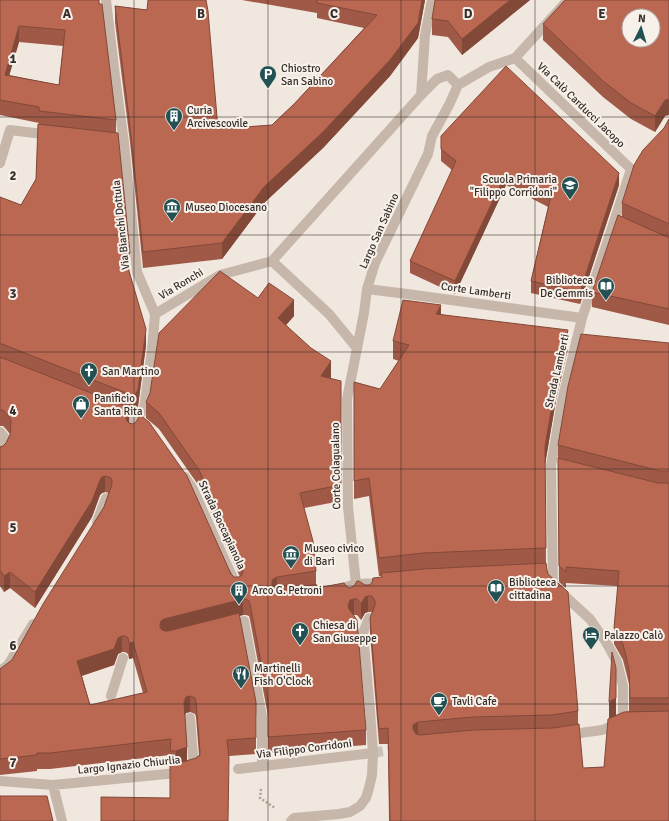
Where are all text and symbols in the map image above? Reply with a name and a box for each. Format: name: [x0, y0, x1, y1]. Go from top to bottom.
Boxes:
text: A: [63, 6, 72, 22]
text: B: [197, 6, 205, 22]
text: C: [330, 6, 338, 22]
text: D: [464, 6, 473, 22]
text: E: [598, 6, 606, 22]
north arrow: [621, 8, 661, 48]
text: N: [637, 12, 646, 25]
text: 1: [9, 51, 17, 67]
street label: Via Calò Carducci Jacopo: [534, 60, 628, 151]
place label: Chiostro San Sabino: [281, 62, 334, 88]
parking icon: Chiostro San Sabino: [258, 64, 278, 89]
place label: Curia Arcivescovile: [187, 104, 248, 130]
building icon: Curia Arcivescovile: [164, 106, 184, 131]
text: 2: [9, 168, 17, 184]
place label: Scuola Primaria "Filippo Corridoni": [470, 173, 557, 199]
school or university icon: Scuola Primaria "Filippo Corridoni": [560, 175, 580, 200]
street label: Via Bianchi Dottula: [110, 179, 132, 271]
street label: Largo San Sabino: [357, 191, 402, 271]
museum icon: Museo Diocesano: [162, 197, 182, 222]
place label: Museo Diocesano: [185, 201, 267, 214]
street label: Via Ronchi: [156, 266, 206, 302]
place label: Biblioteca De Gemmis: [540, 274, 593, 300]
library icon: Biblioteca De Gemmis: [596, 276, 616, 301]
street label: Corte Lamberti: [440, 280, 512, 302]
text: 3: [9, 286, 17, 302]
street label: Strada Lamberti: [542, 333, 572, 409]
church icon: San Martino: [79, 361, 99, 386]
place label: San Martino: [102, 365, 160, 378]
place label: Panificio Santa Rita: [94, 392, 143, 418]
shop icon: Panificio Santa Rita: [71, 394, 91, 419]
text: 4: [9, 403, 17, 419]
street label: Corte Colagualano: [329, 422, 343, 510]
street label: Strada Boccapianola: [196, 479, 248, 572]
text: 5: [9, 520, 17, 536]
place label: Museo civico di Bari: [304, 542, 364, 568]
museum icon: Museo civico di Bari: [281, 544, 301, 569]
place label: Biblioteca cittadina: [509, 576, 557, 602]
library icon: Biblioteca cittadina: [486, 578, 506, 603]
building icon: Arco G. Petroni: [229, 580, 249, 605]
place label: Arco G. Petroni: [252, 584, 322, 597]
place label: Chiesa di San Giuseppe: [313, 619, 377, 645]
church icon: Chiesa di San Giuseppe: [290, 621, 310, 646]
hotel icon: Palazzo Calò: [581, 625, 601, 650]
place label: Palazzo Calò: [604, 629, 663, 642]
text: 6: [9, 638, 17, 654]
place label: Martinelli Fish O'Clock: [254, 662, 312, 688]
restaurant icon: Martinelli Fish O'Clock: [231, 664, 251, 689]
cafe icon: Tavli Cafe: [429, 691, 449, 716]
place label: Tavli Cafe: [452, 695, 497, 708]
street label: Via Filippo Corridoni: [256, 737, 352, 761]
street label: Largo Ignazio Chiurlia: [77, 753, 181, 777]
text: 7: [9, 755, 17, 771]

